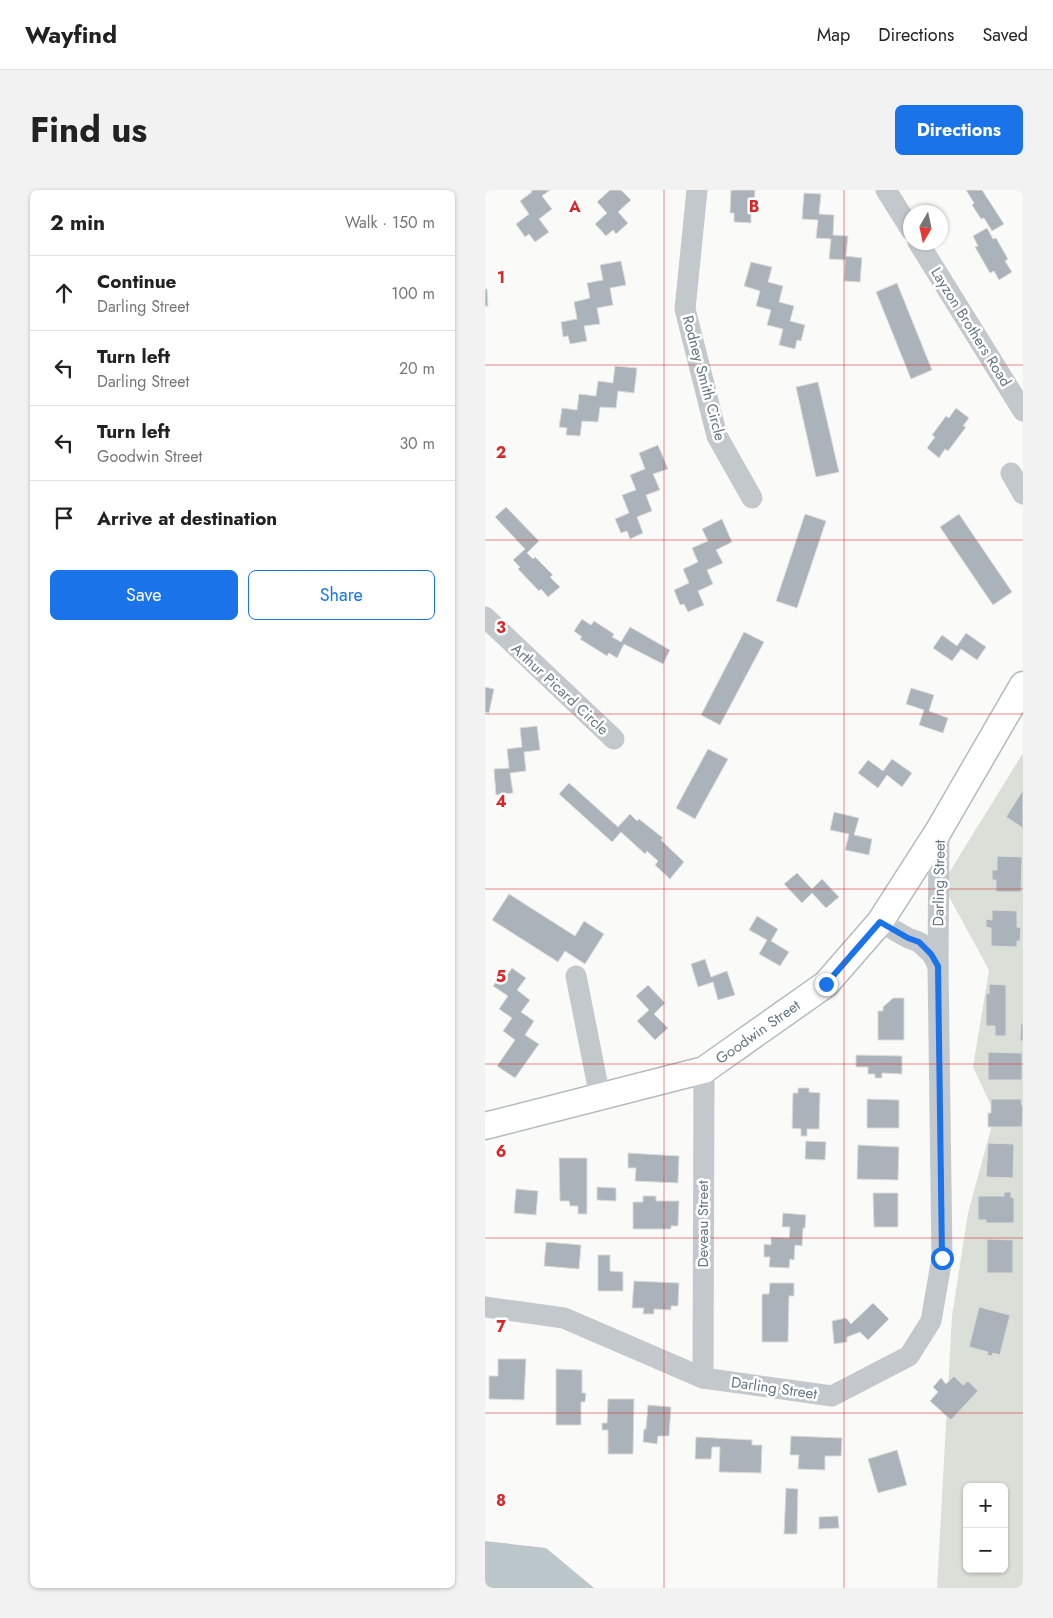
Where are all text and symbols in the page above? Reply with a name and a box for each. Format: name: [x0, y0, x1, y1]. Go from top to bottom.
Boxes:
text: Wayfind: [25, 17, 117, 52]
text: Map: [817, 22, 850, 48]
text: Directions: [878, 22, 954, 48]
text: Saved: [982, 22, 1028, 48]
text: Find us: [30, 105, 147, 155]
button: Directions: [895, 105, 1023, 155]
text: A: [568, 195, 581, 218]
text: B: [749, 195, 759, 218]
north arrow: [903, 205, 948, 250]
text: 2 min: [50, 208, 105, 238]
text: Walk · 150 m: [345, 211, 435, 234]
street label: Layzon Brothers Road: [925, 263, 1017, 391]
text: 1: [497, 266, 505, 289]
text: Continue: [97, 268, 176, 295]
icon: ahead: [50, 279, 78, 307]
text: 100 m: [391, 282, 435, 305]
text: Darling Street: [97, 295, 189, 318]
street label: Rodney Smith Circle: [677, 313, 731, 443]
text: Turn left: [97, 343, 170, 370]
icon: left: [50, 354, 78, 382]
text: 20 m: [399, 357, 435, 380]
text: Darling Street: [97, 370, 189, 393]
text: Turn left: [97, 418, 170, 445]
icon: left: [50, 429, 78, 457]
text: 30 m: [399, 432, 435, 455]
text: 2: [496, 441, 506, 464]
text: Goodwin Street: [97, 445, 202, 468]
icon: arrive: [50, 504, 78, 532]
text: Arrive at destination: [97, 505, 277, 532]
button: Save: [50, 570, 238, 620]
button: Share: [248, 570, 435, 620]
text: 3: [496, 616, 506, 639]
street label: Arthur Picard Circle: [506, 638, 614, 740]
text: 4: [495, 790, 507, 813]
street label: Darling Street: [927, 839, 951, 927]
text: 5: [496, 965, 506, 988]
route end: [815, 973, 838, 996]
street label: Goodwin Street: [711, 994, 805, 1070]
text: 6: [496, 1140, 506, 1163]
street label: Deveau Street: [692, 1180, 714, 1268]
route start: [931, 1247, 954, 1270]
text: 7: [496, 1315, 506, 1338]
street label: Darling Street: [730, 1371, 819, 1405]
map controls: [963, 1483, 1008, 1573]
button: +: [963, 1483, 1008, 1528]
text: 8: [496, 1489, 506, 1512]
button: −: [963, 1528, 1008, 1573]

